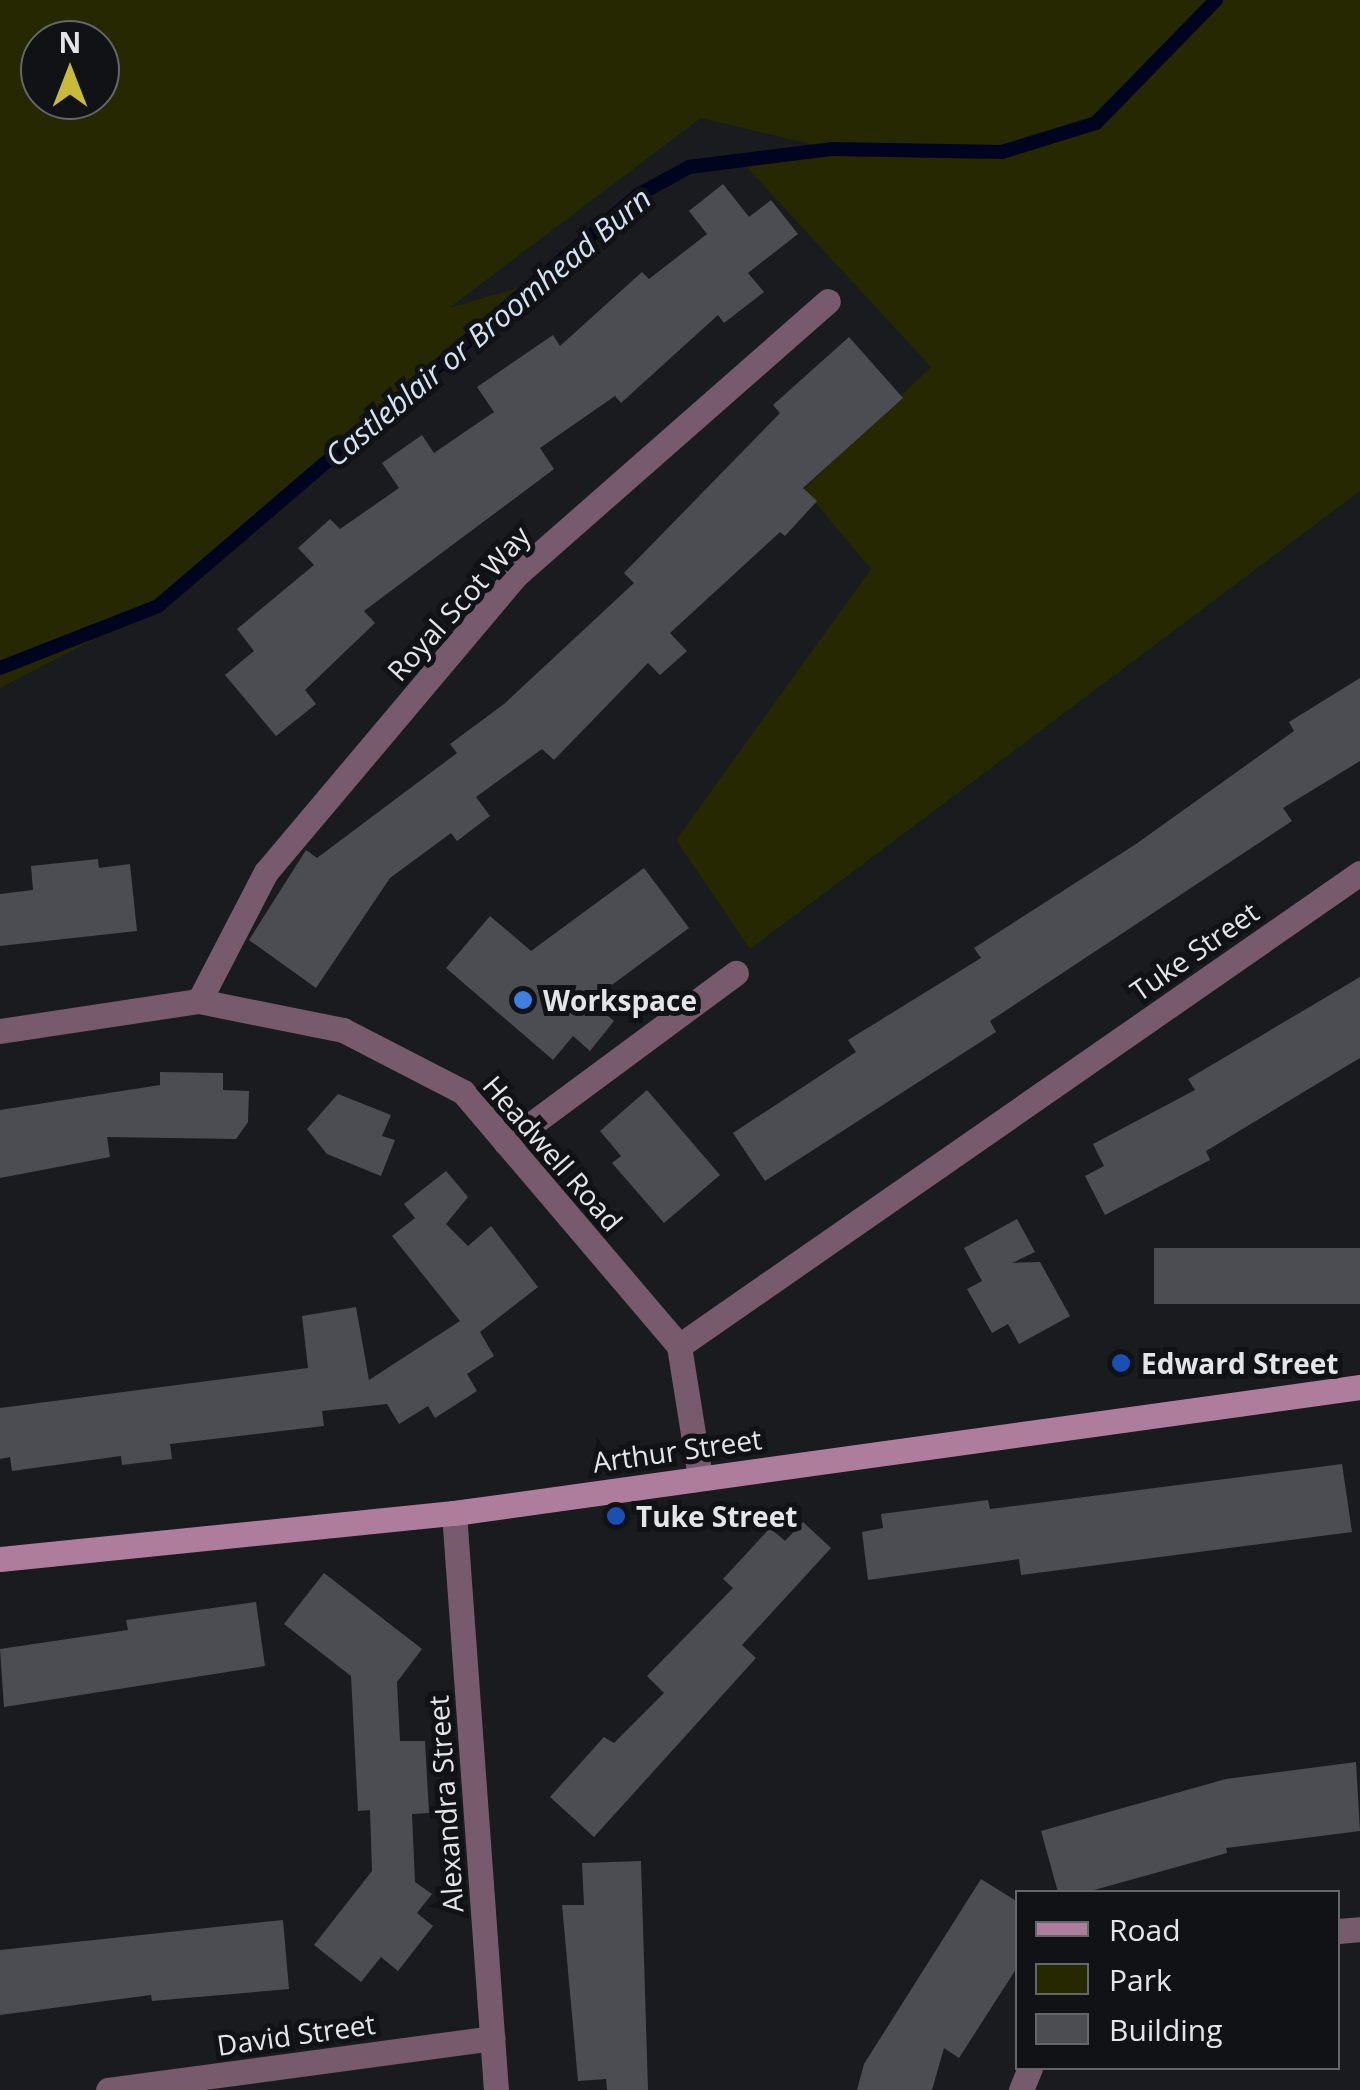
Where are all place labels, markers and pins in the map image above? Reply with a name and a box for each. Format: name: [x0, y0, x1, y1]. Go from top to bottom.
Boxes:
place label: Workspace: [543, 983, 697, 1017]
marker: Workspace: [512, 989, 534, 1011]
place label: Edward Street: [1141, 1346, 1339, 1380]
marker: Edward Street: [1110, 1352, 1132, 1374]
place label: Tuke Street: [636, 1499, 797, 1533]
marker: Tuke Street: [605, 1505, 627, 1527]

